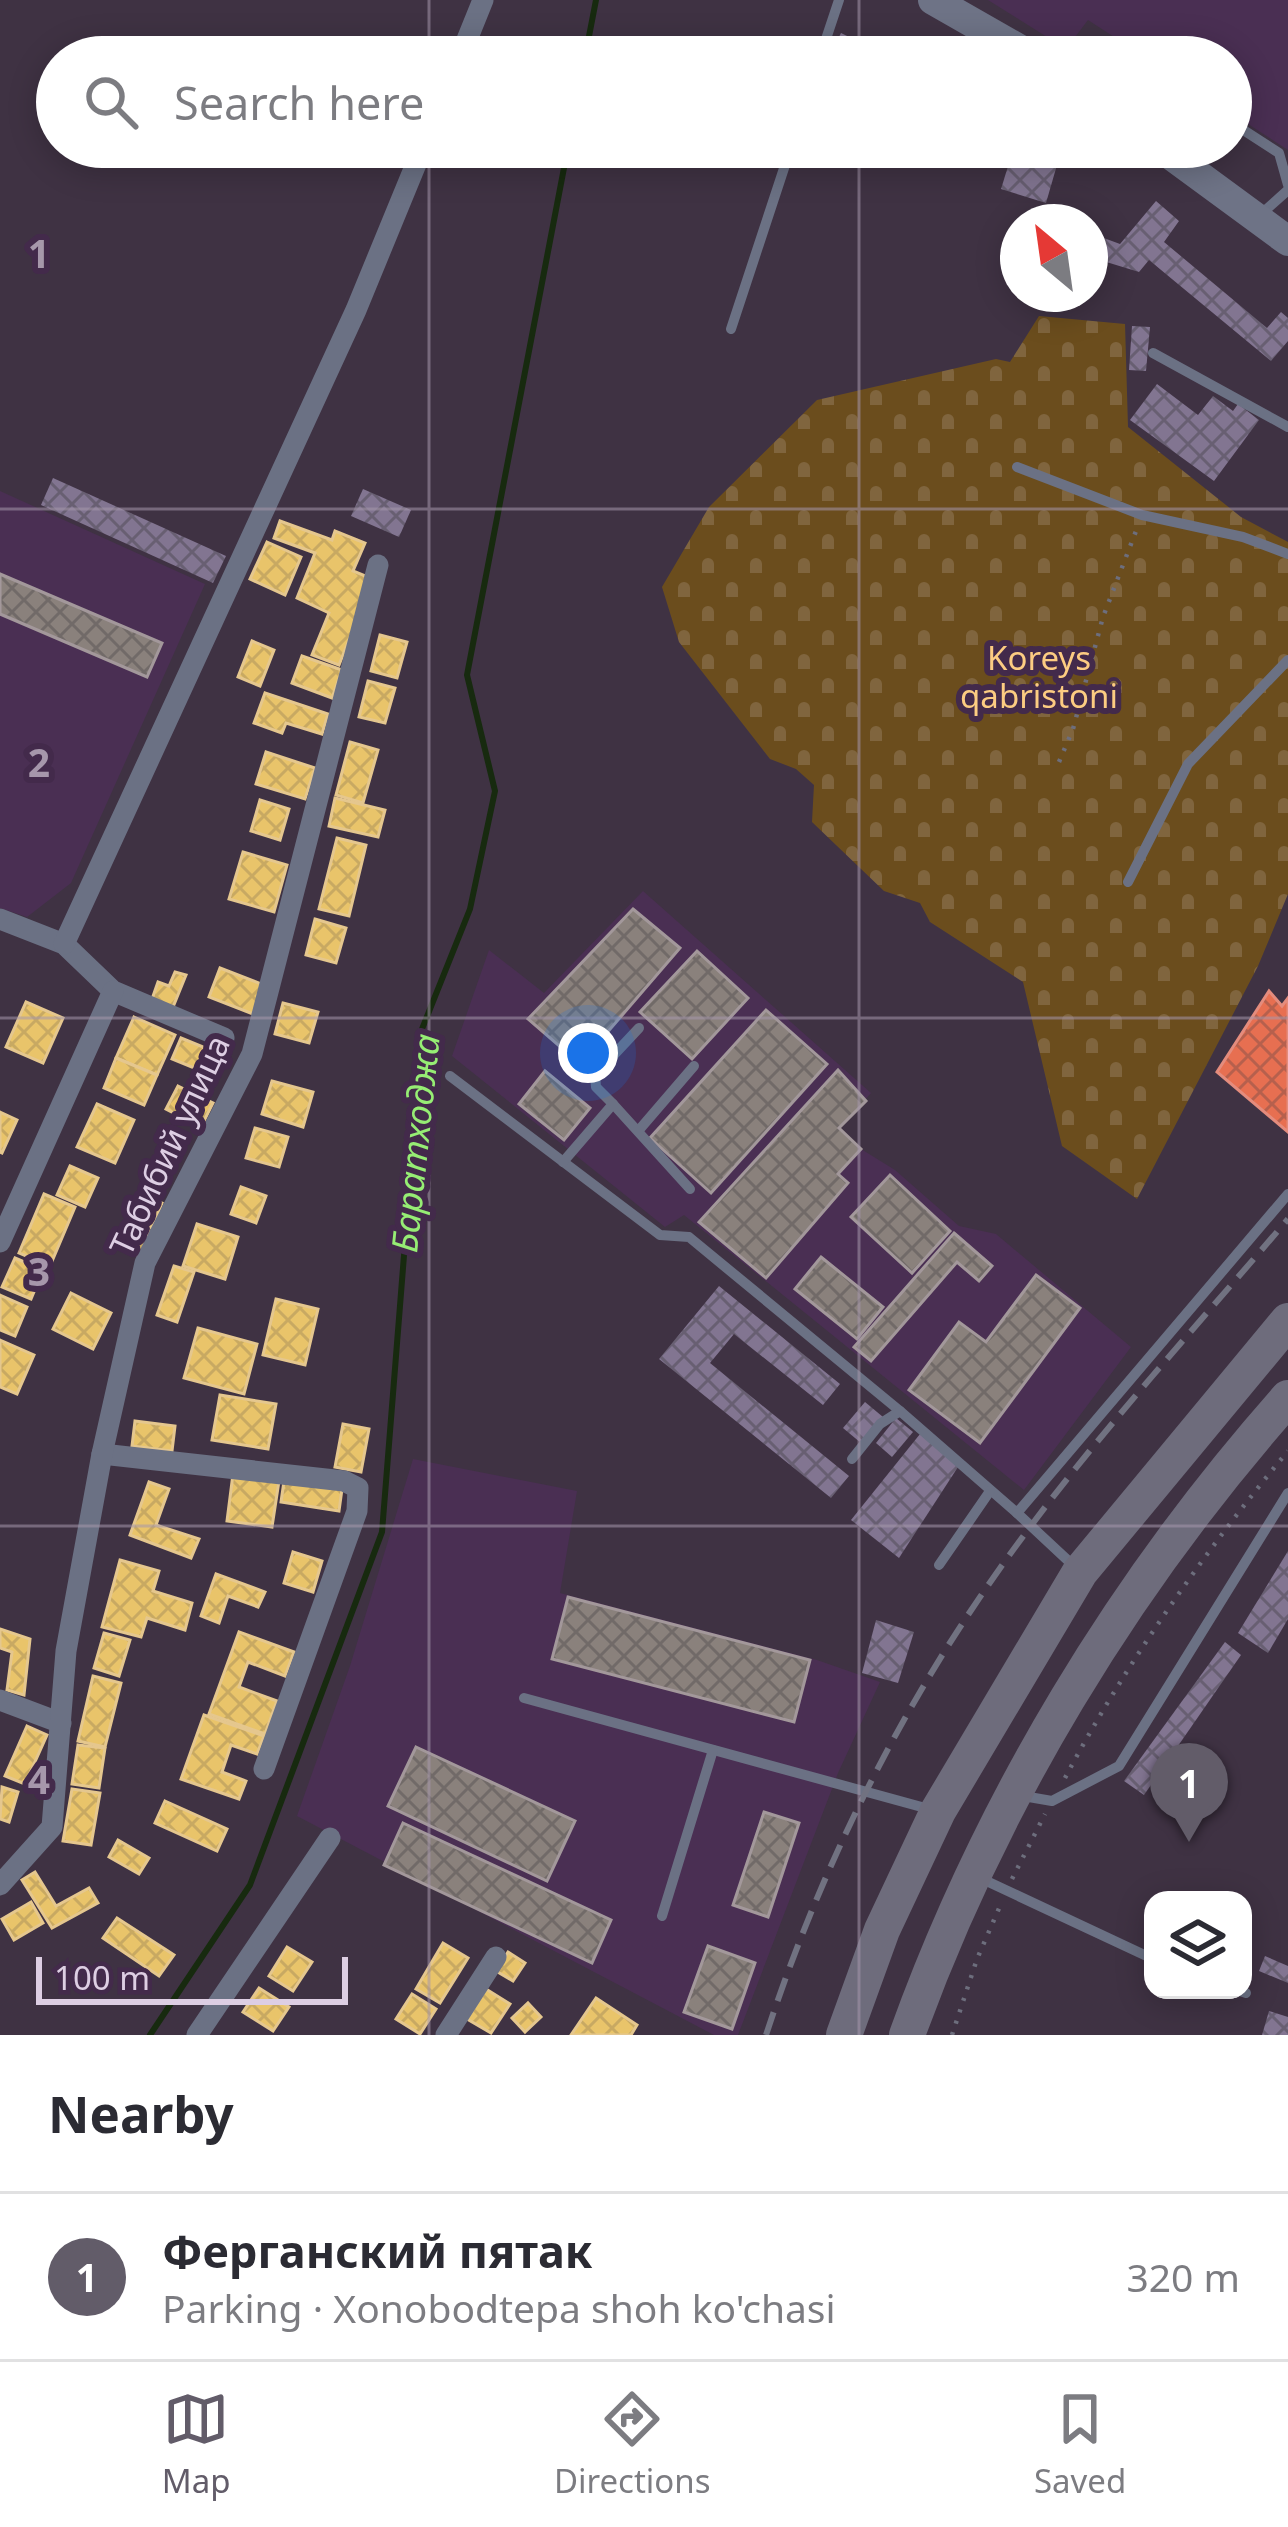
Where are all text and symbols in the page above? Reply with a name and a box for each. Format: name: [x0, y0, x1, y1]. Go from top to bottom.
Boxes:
search box: [36, 36, 1252, 168]
icon: search: [78, 69, 144, 135]
text: Search here: [174, 72, 424, 133]
north arrow: [1000, 204, 1108, 312]
text: 1: [28, 226, 50, 279]
park label: Koreys qabristoni: [960, 635, 1118, 718]
text: 2: [28, 735, 50, 788]
your location: [558, 1023, 618, 1083]
street label: Табибий улица: [98, 1027, 240, 1263]
water label: Баратходжа: [379, 1031, 451, 1255]
text: 3: [28, 1244, 50, 1297]
pin: 1: [1150, 1743, 1228, 1842]
text: 4: [28, 1752, 50, 1805]
map controls: [1144, 1891, 1252, 1999]
button: layers: [1144, 1891, 1252, 1999]
scale bar: [36, 1951, 348, 2004]
text: 100 m: [54, 1955, 150, 2000]
text: Nearby: [48, 2078, 234, 2148]
text: Ферганский пятак: [162, 2220, 593, 2281]
text: 1: [76, 2250, 98, 2303]
text: 320 m: [1126, 2250, 1240, 2303]
text: Parking · Xonobodtepa shoh ko'chasi: [162, 2281, 836, 2334]
tab: Map: [162, 2386, 230, 2503]
tab: Directions: [554, 2386, 711, 2503]
tab: Saved: [1034, 2386, 1126, 2503]

